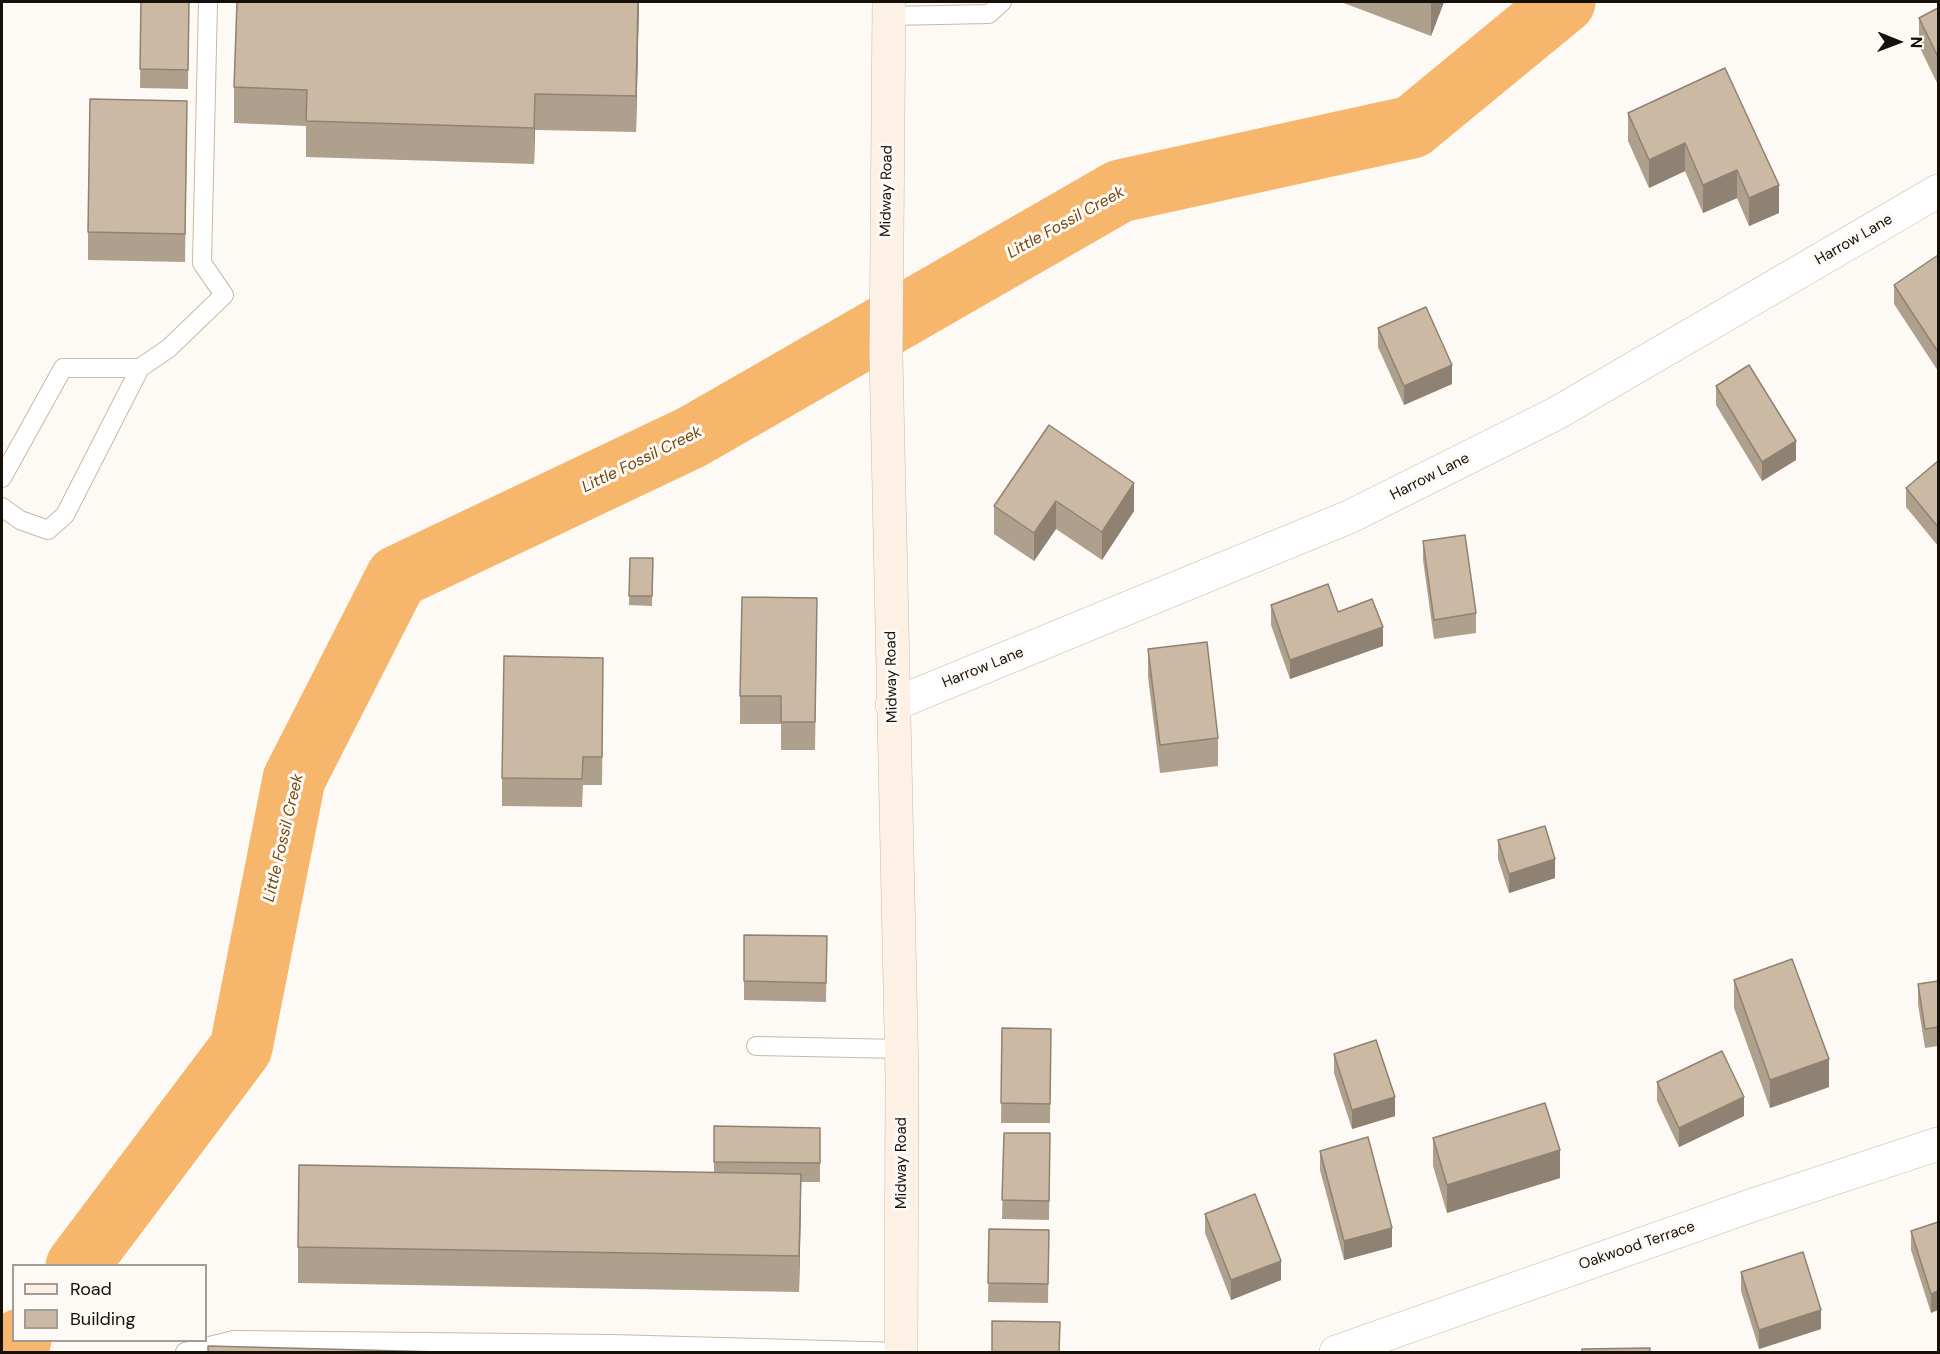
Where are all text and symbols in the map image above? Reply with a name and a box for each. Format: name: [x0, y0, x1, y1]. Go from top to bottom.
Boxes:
north arrow: [1868, 12, 1928, 72]
text: N: [1906, 36, 1927, 48]
street label: Midway Road: [877, 145, 897, 237]
water label: Little Fossil Creek: [1004, 183, 1128, 263]
street label: Harrow Lane: [1812, 211, 1896, 269]
water label: Little Fossil Creek: [579, 423, 705, 497]
street label: Harrow Lane: [1387, 449, 1473, 505]
street label: Midway Road: [882, 631, 902, 723]
street label: Harrow Lane: [940, 643, 1026, 693]
water label: Little Fossil Creek: [260, 772, 308, 904]
street label: Midway Road: [893, 1117, 911, 1209]
street label: Oakwood Terrace: [1577, 1218, 1697, 1274]
legend: [12, 1264, 207, 1342]
text: Road: [70, 1277, 112, 1301]
text: Building: [70, 1307, 135, 1331]

